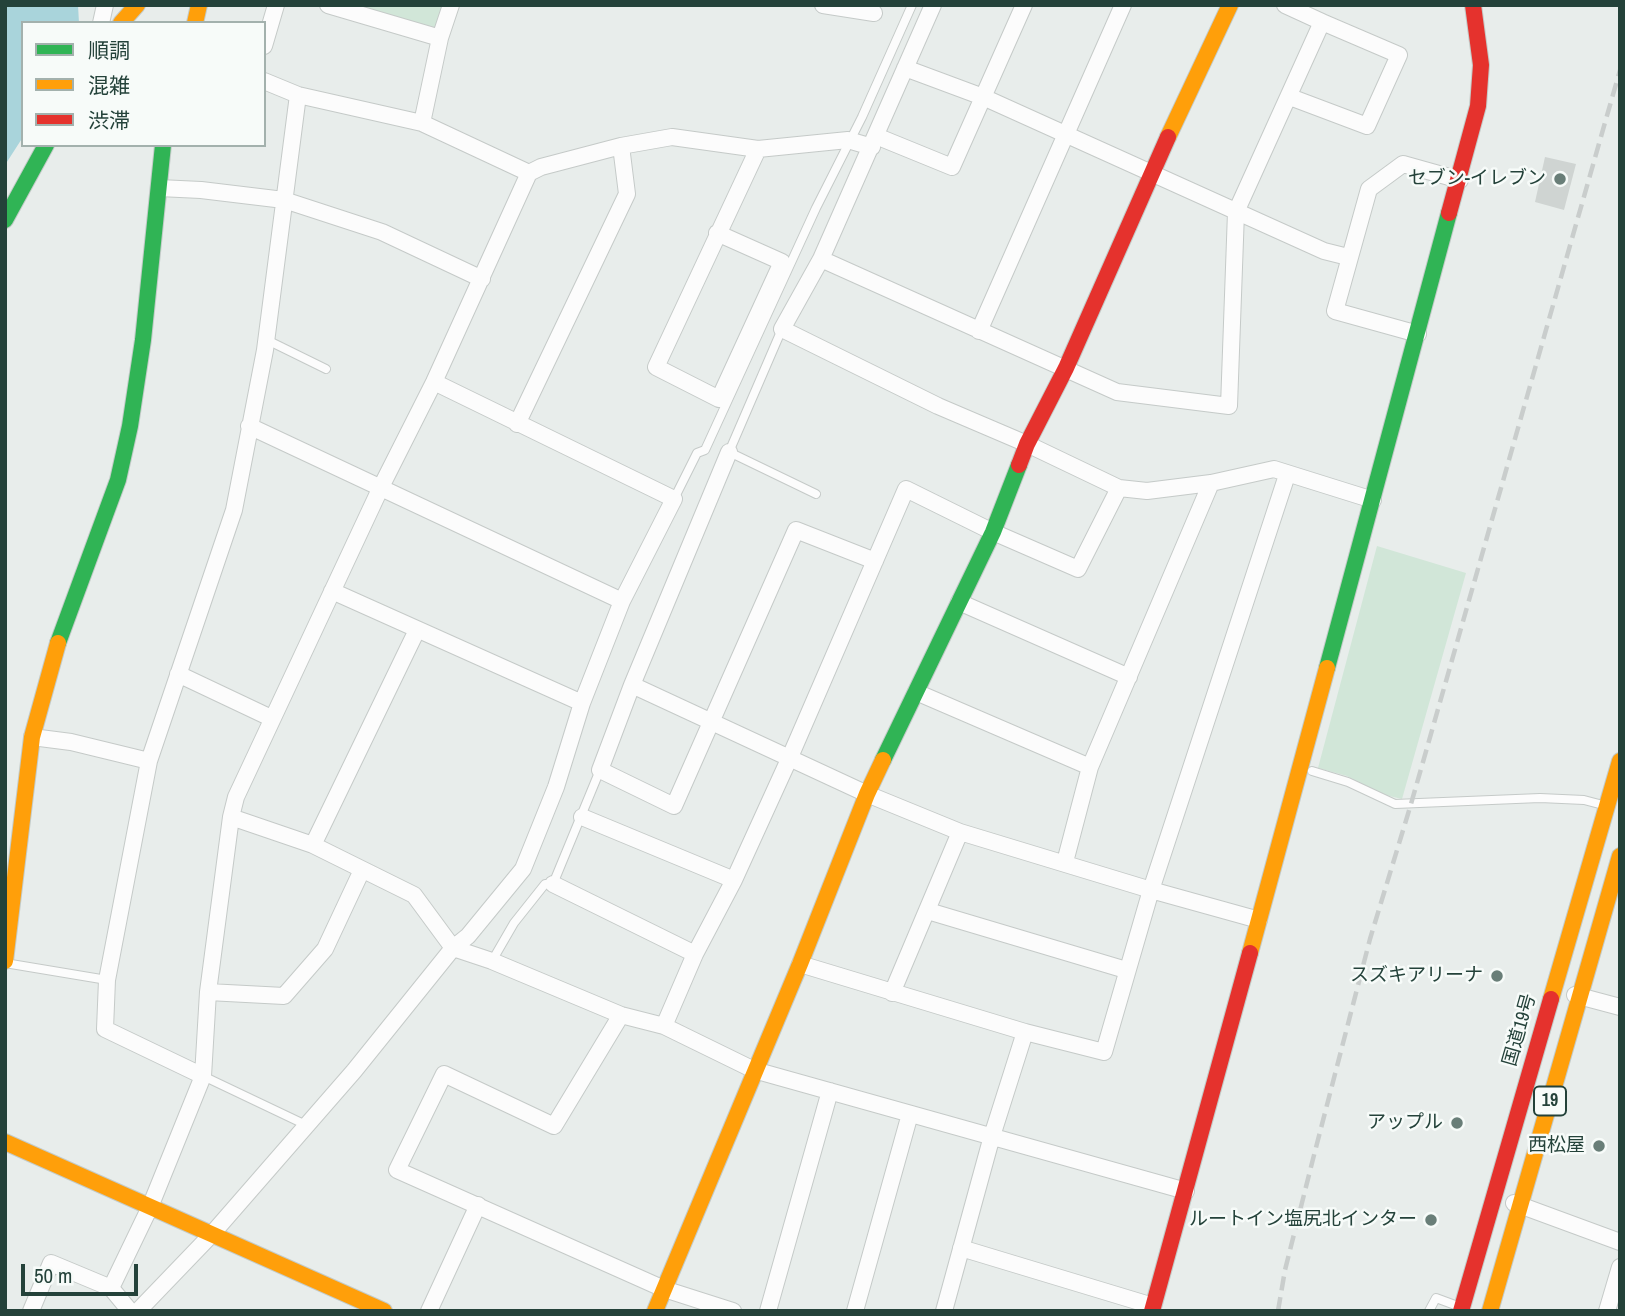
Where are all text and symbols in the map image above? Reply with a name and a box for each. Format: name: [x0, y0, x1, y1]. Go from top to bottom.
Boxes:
legend: [21, 21, 266, 147]
text: 順調: [88, 36, 130, 65]
text: 混雑: [88, 71, 130, 100]
text: 渋滞: [88, 106, 130, 135]
place label: セブン-イレブン: [1408, 168, 1546, 190]
marker: セブン-イレブン: [1552, 171, 1568, 187]
place label: スズキアリーナ: [1350, 965, 1483, 987]
marker: スズキアリーナ: [1489, 968, 1505, 984]
street label: 国道19号: [1499, 991, 1541, 1069]
road number: 19: [1534, 1086, 1566, 1116]
place label: アップル: [1367, 1112, 1443, 1134]
marker: アップル: [1449, 1115, 1465, 1131]
place label: 西松屋: [1528, 1135, 1585, 1157]
marker: 西松屋: [1591, 1138, 1607, 1154]
place label: ルートイン塩尻北インター: [1189, 1209, 1417, 1231]
marker: ルートイン塩尻北インター: [1423, 1212, 1439, 1228]
scale bar: [24, 1250, 142, 1294]
text: 50 m: [34, 1261, 72, 1290]

